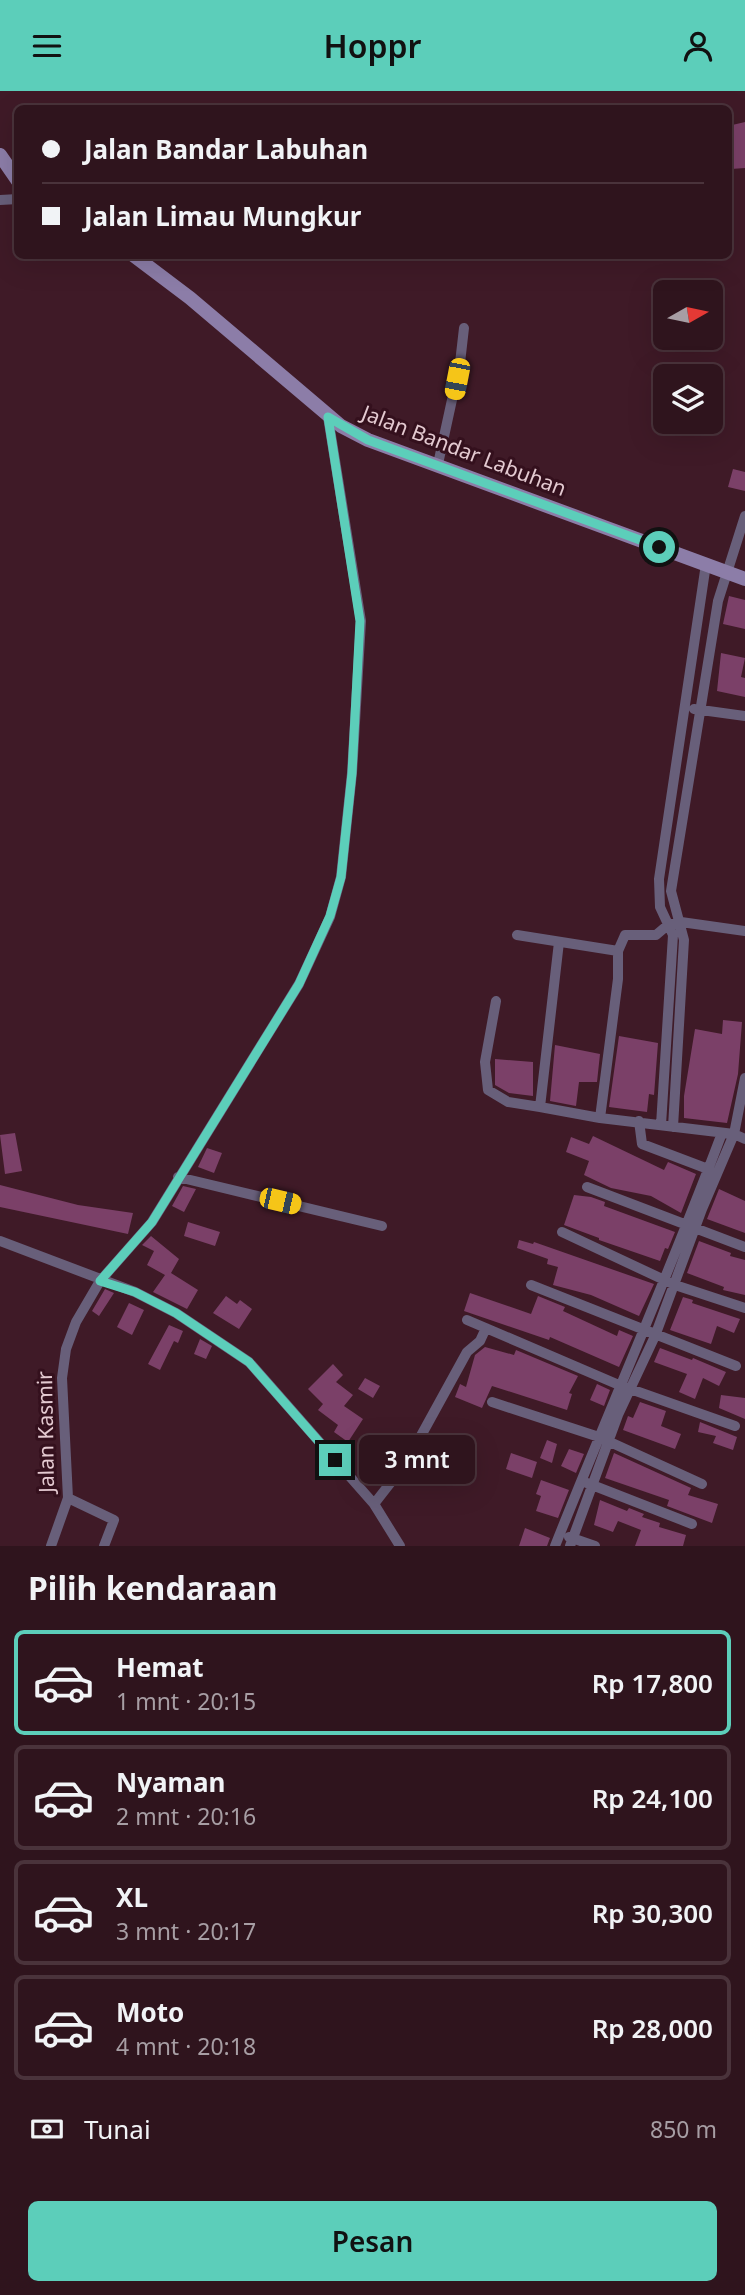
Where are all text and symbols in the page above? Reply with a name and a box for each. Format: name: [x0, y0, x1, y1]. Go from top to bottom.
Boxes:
text: Hoppr: [324, 24, 421, 67]
icon: menu: [28, 27, 66, 65]
icon: person: [679, 27, 717, 65]
text: Jalan Bandar Labuhan: [84, 131, 368, 167]
text: Jalan Limau Mungkur: [84, 198, 361, 234]
north arrow: [653, 280, 723, 350]
map controls: [653, 280, 723, 434]
car: [443, 356, 472, 402]
button: layers: [653, 364, 723, 434]
street label: Jalan Bandar Labuhan: [356, 397, 571, 502]
route start: [643, 531, 675, 563]
car: [258, 1186, 303, 1216]
street label: Jalan Kasmir: [30, 1371, 60, 1495]
callout: 3 mnt: [360, 1435, 475, 1485]
text: 3 mnt: [384, 1443, 450, 1475]
route end: [319, 1444, 351, 1476]
text: Pilih kendaraan: [28, 1566, 278, 1609]
text: Hemat: [116, 1649, 204, 1685]
icon: car: [32, 1651, 95, 1714]
text: Rp 17,800: [592, 1665, 713, 1701]
text: 1 mnt · 20:15: [116, 1685, 256, 1717]
text: Nyaman: [116, 1764, 225, 1800]
icon: car: [32, 1766, 95, 1829]
text: Rp 24,100: [592, 1780, 713, 1816]
text: 2 mnt · 20:16: [116, 1800, 256, 1832]
text: XL: [116, 1879, 148, 1915]
icon: car: [32, 1881, 95, 1944]
text: Rp 30,300: [592, 1895, 713, 1931]
text: 3 mnt · 20:17: [116, 1915, 256, 1947]
text: Moto: [116, 1994, 184, 2030]
icon: car: [32, 1996, 95, 2059]
text: Rp 28,000: [592, 2010, 713, 2046]
text: 4 mnt · 20:18: [116, 2030, 256, 2062]
icon: cash: [28, 2110, 66, 2148]
text: Tunai: [84, 2111, 151, 2147]
text: 850 m: [650, 2113, 717, 2145]
button: Pesan: [28, 2201, 717, 2281]

